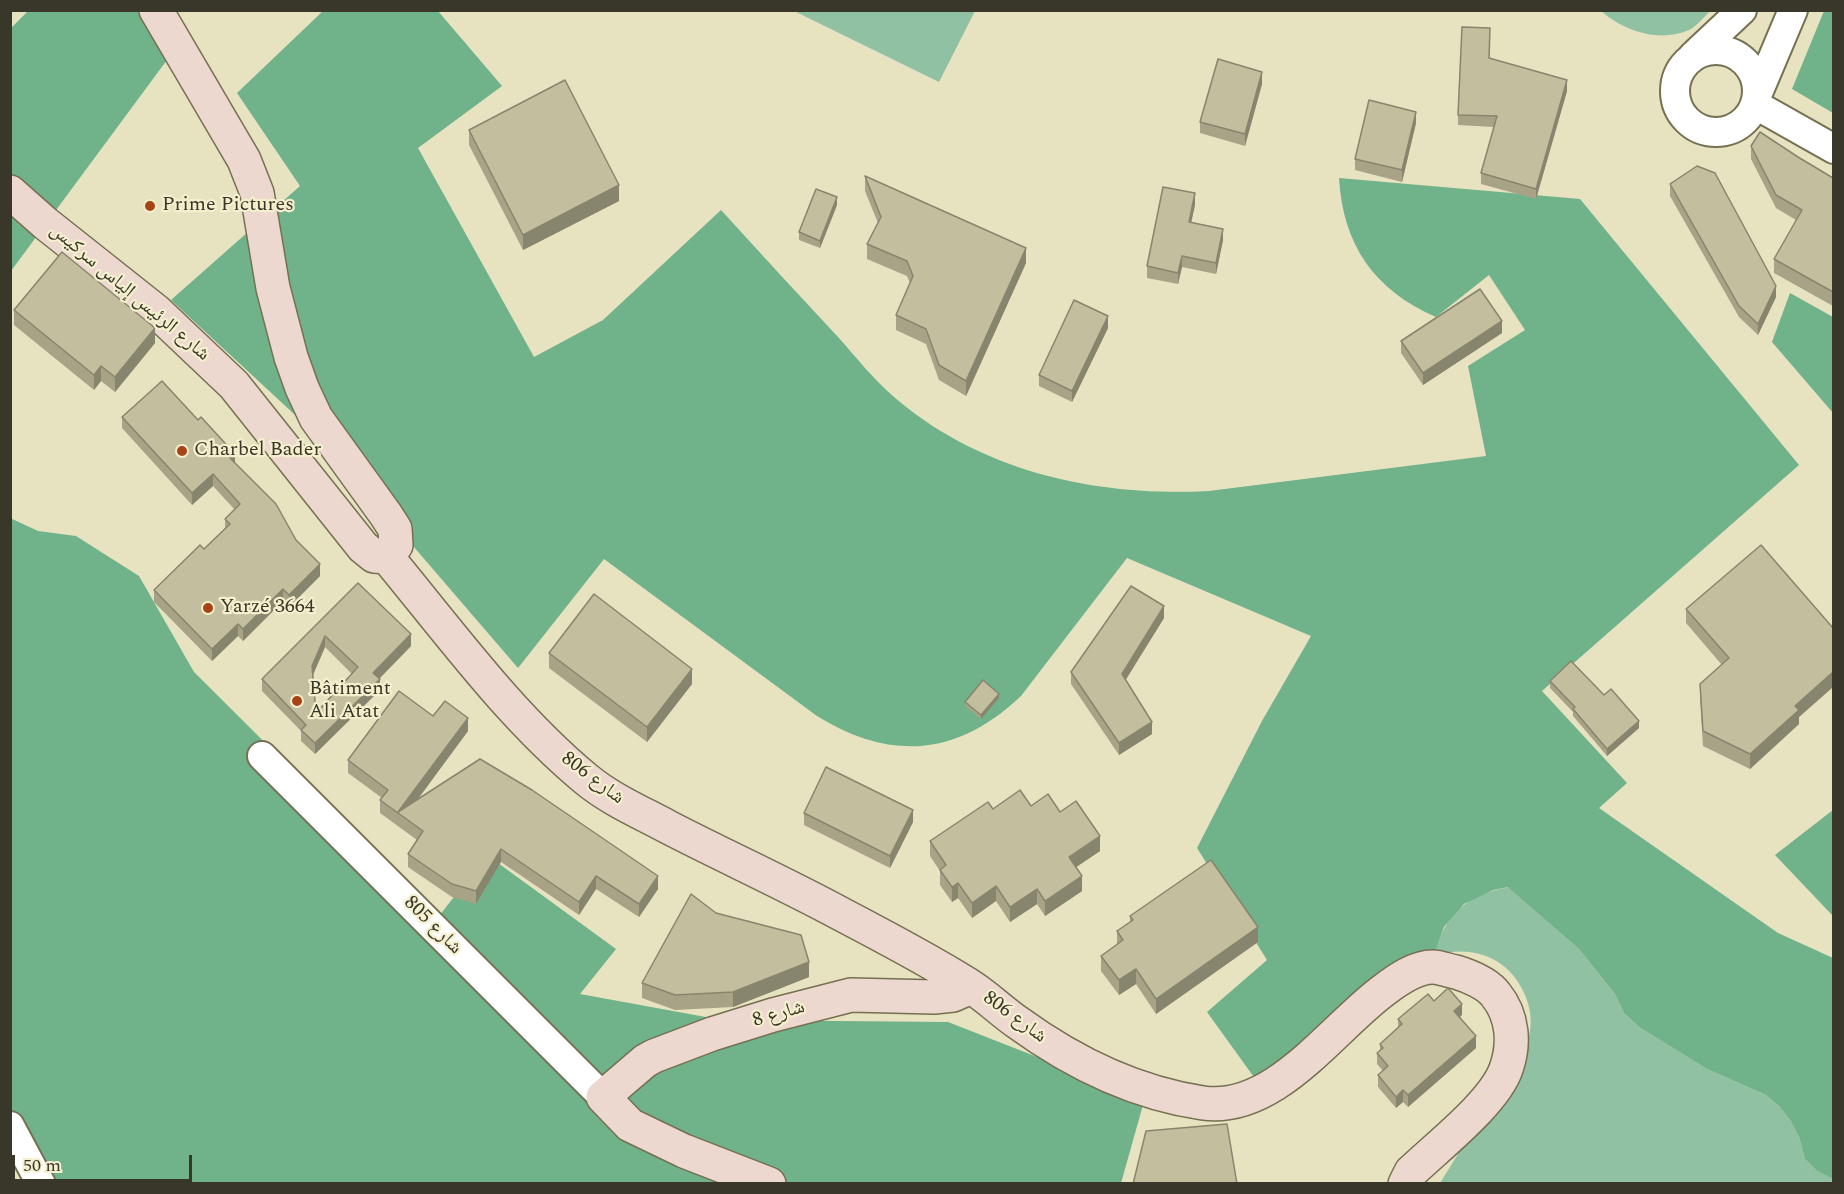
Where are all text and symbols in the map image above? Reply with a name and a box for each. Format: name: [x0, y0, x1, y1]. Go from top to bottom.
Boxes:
place label: Prime Pictures: [162, 194, 294, 218]
marker: Prime Pictures: [143, 199, 157, 213]
street label: شارع الرئيس إلياس سركيس: [44, 219, 214, 367]
place label: Charbel Bader: [194, 439, 321, 463]
marker: Charbel Bader: [175, 444, 189, 458]
place label: Yarzé 3664: [220, 596, 315, 620]
marker: Yarzé 3664: [201, 601, 215, 615]
place label: Bâtiment Ali Atat: [309, 678, 391, 725]
marker: Bâtiment Ali Atat: [290, 694, 304, 708]
street label: شارع 806: [556, 747, 628, 811]
street label: شارع 805: [398, 892, 466, 960]
street label: شارع 806: [977, 987, 1051, 1049]
street label: شارع 8: [750, 996, 808, 1034]
scale bar: [15, 1143, 195, 1181]
text: 50 m: [23, 1152, 61, 1179]

